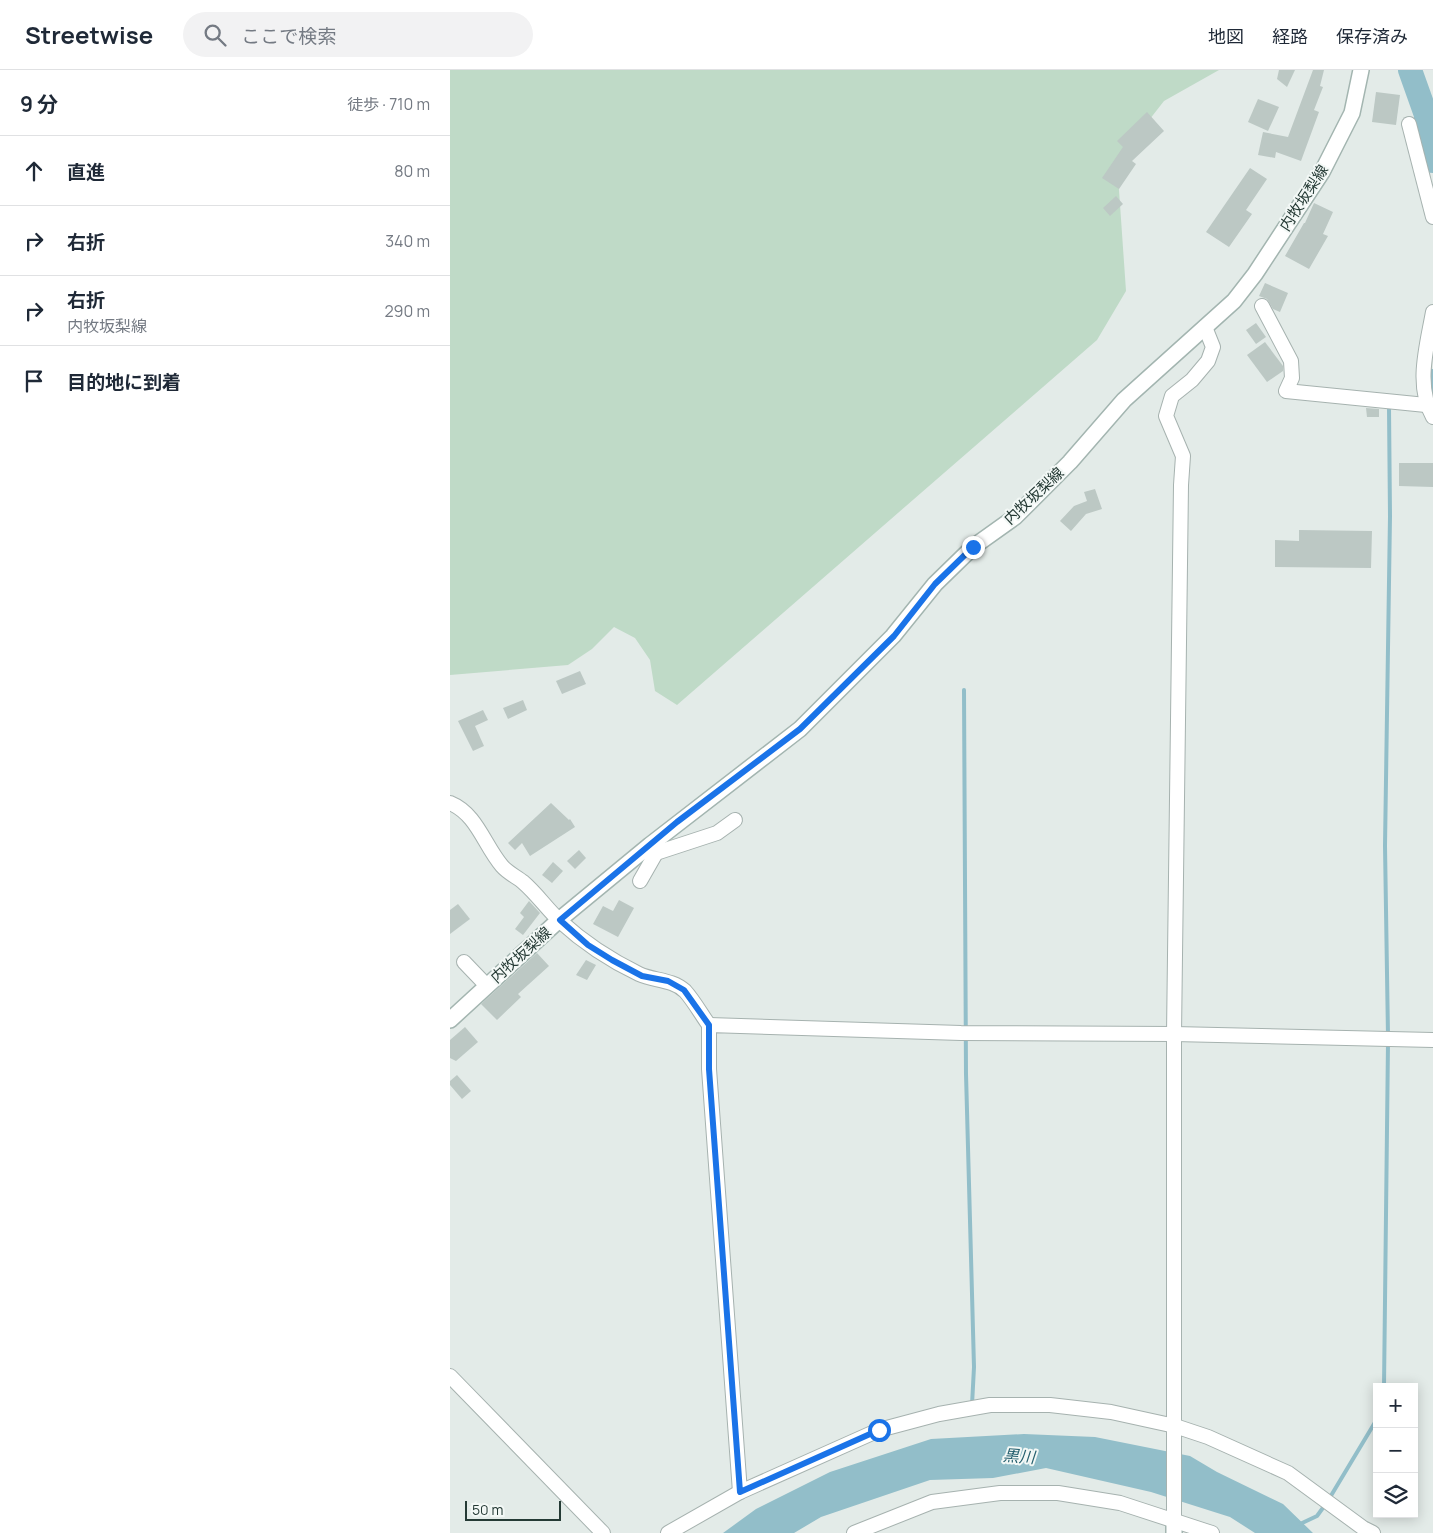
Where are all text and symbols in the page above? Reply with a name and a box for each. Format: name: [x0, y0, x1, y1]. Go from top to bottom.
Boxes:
search box: [183, 12, 533, 57]
text: Streetwise: [25, 18, 153, 51]
icon: search: [201, 21, 229, 49]
text: ここで検索: [241, 23, 336, 49]
text: 地図: [1208, 24, 1244, 48]
text: 経路: [1272, 24, 1308, 48]
text: 保存済み: [1336, 24, 1408, 48]
text: 9 分: [20, 90, 58, 118]
text: 徒歩 · 710 m: [347, 93, 430, 115]
icon: ahead: [20, 157, 48, 185]
text: 直進: [67, 159, 105, 185]
text: 80 m: [394, 160, 430, 182]
street label: 内牧坂梨線: [1274, 161, 1333, 235]
icon: right: [20, 227, 48, 255]
text: 右折: [67, 229, 105, 255]
text: 340 m: [385, 230, 430, 252]
text: 右折: [67, 287, 105, 313]
icon: right: [20, 297, 48, 325]
text: 290 m: [384, 300, 430, 322]
text: 内牧坂梨線: [67, 315, 147, 337]
icon: arrive: [20, 367, 48, 395]
text: 目的地に到着: [67, 369, 181, 395]
street label: 内牧坂梨線: [999, 462, 1068, 529]
route end: [962, 536, 985, 559]
street label: 内牧坂梨線: [486, 922, 556, 988]
map controls: [1373, 1383, 1418, 1518]
button: +: [1373, 1383, 1418, 1428]
route start: [868, 1419, 891, 1442]
button: −: [1373, 1428, 1418, 1473]
water label: 黒川: [1002, 1444, 1038, 1468]
button: layers: [1373, 1473, 1418, 1518]
scale bar: [465, 1498, 561, 1521]
text: 50 m: [472, 1500, 503, 1519]

